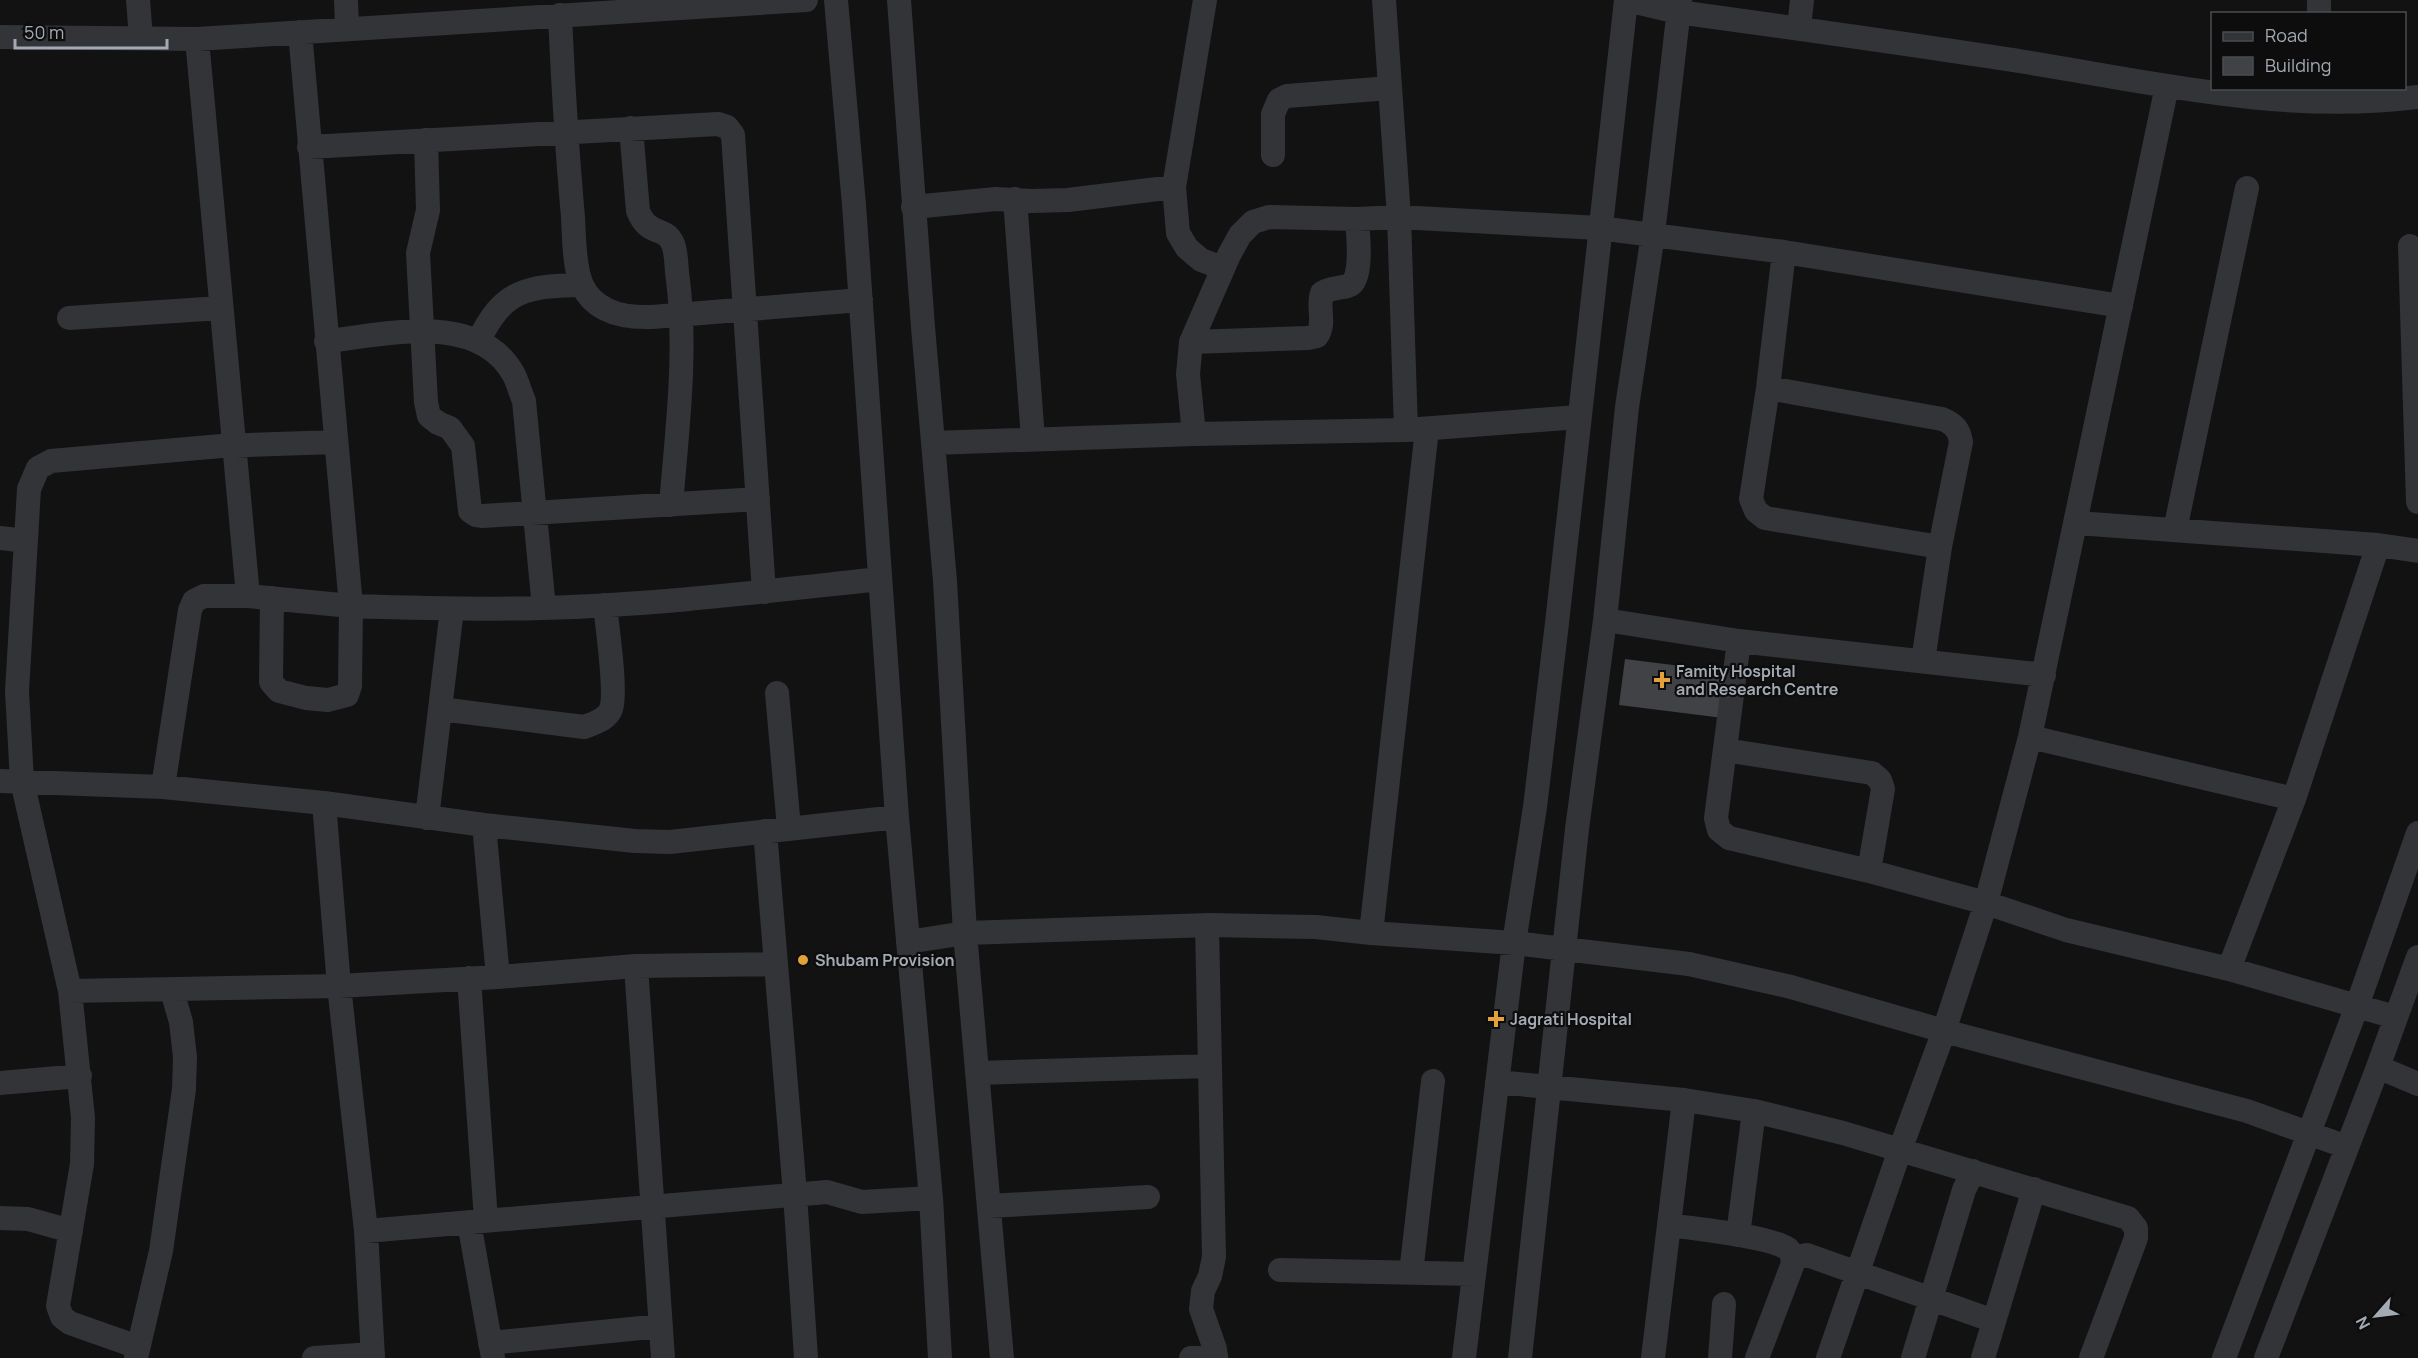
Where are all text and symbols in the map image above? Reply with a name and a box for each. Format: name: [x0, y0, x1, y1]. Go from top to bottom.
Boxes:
scale bar: [15, 12, 166, 50]
legend: [2211, 12, 2406, 90]
text: 50 m: [24, 20, 64, 44]
text: Road: [2265, 23, 2308, 47]
text: Building: [2265, 53, 2331, 77]
place label: Famity Hospital and Research Centre: [1676, 660, 1839, 700]
marker: Famity Hospital and Research Centre: [1653, 671, 1671, 689]
place label: Shubam Provision: [815, 949, 955, 971]
marker: Shubam Provision: [796, 953, 810, 967]
place label: Jagrati Hospital: [1510, 1008, 1632, 1030]
marker: Jagrati Hospital: [1487, 1010, 1505, 1028]
north arrow: [2346, 1286, 2406, 1346]
text: N: [2350, 1313, 2375, 1333]

